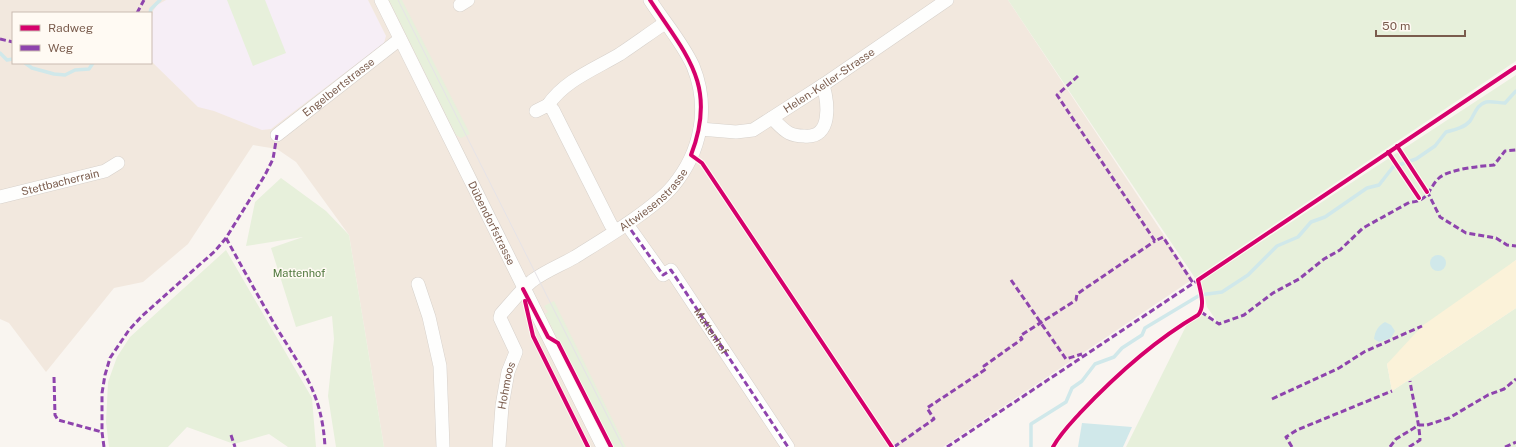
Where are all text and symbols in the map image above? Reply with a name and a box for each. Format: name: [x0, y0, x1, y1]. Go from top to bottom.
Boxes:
legend: [12, 12, 152, 64]
scale bar: [1376, 12, 1465, 38]
text: 50 m: [1382, 19, 1410, 33]
text: Radweg: [48, 21, 93, 35]
text: Weg: [48, 41, 73, 55]
street label: Helen-Keller-Strasse: [781, 46, 877, 115]
street label: Engelbertstrasse: [300, 55, 377, 119]
street label: Altwiesenstrasse: [617, 166, 690, 233]
street label: Stettbacherrain: [20, 167, 100, 198]
street label: Dübendorfstrasse: [466, 179, 518, 267]
park label: Mattenhof: [273, 267, 326, 279]
street label: Mattenhof: [692, 306, 731, 357]
street label: Hohmoos: [496, 360, 518, 410]

